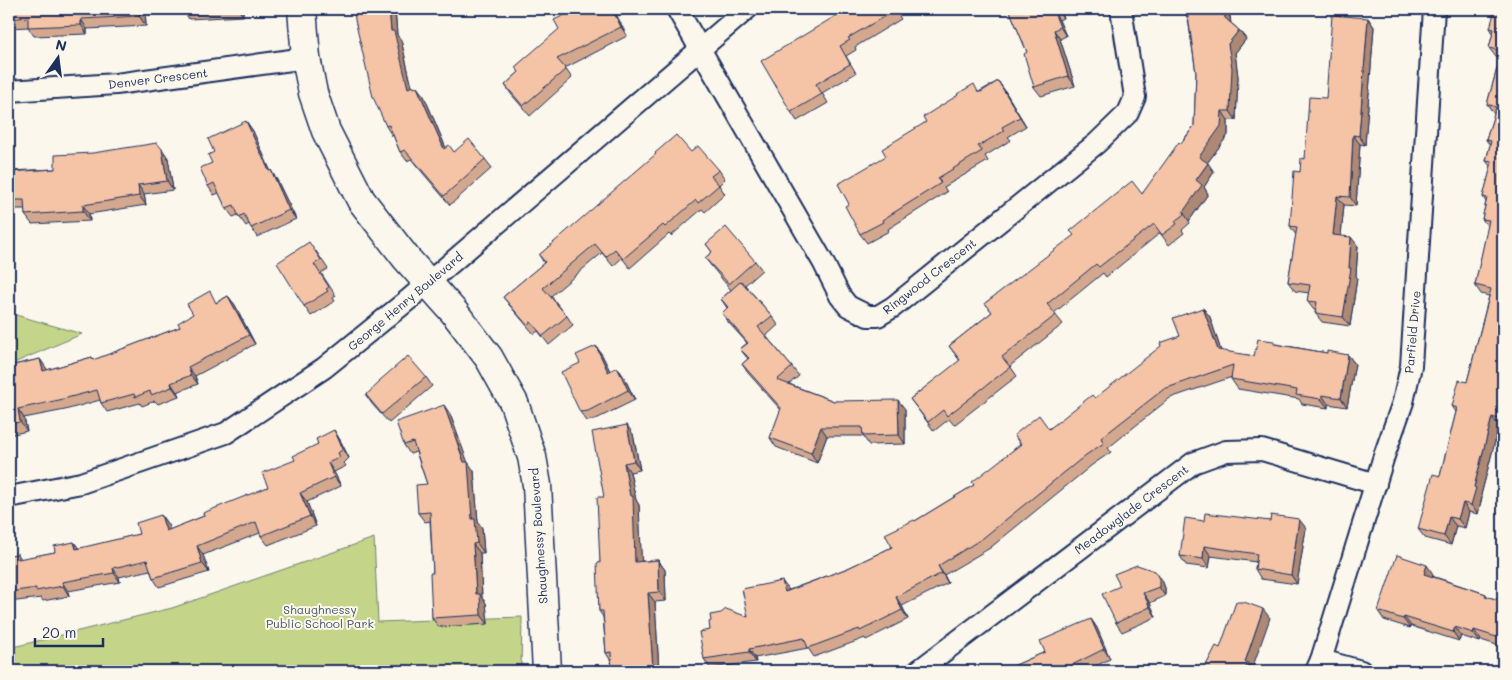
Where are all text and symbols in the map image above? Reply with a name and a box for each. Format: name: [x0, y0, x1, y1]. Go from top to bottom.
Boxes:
north arrow: [32, 32, 82, 82]
text: N: [54, 34, 69, 55]
street label: Denver Crescent: [107, 64, 209, 92]
street label: Ringwood Crescent: [879, 235, 979, 317]
street label: George Henry Boulevard: [344, 248, 466, 354]
street label: Parfield Drive: [1400, 290, 1424, 374]
street label: Meadowglade Crescent: [1071, 461, 1191, 557]
street label: Shaughnessy Boulevard: [525, 467, 551, 604]
park label: Shaughnessy Public School Park: [266, 601, 374, 631]
scale bar: [35, 615, 102, 647]
text: 20 m: [42, 622, 76, 642]

